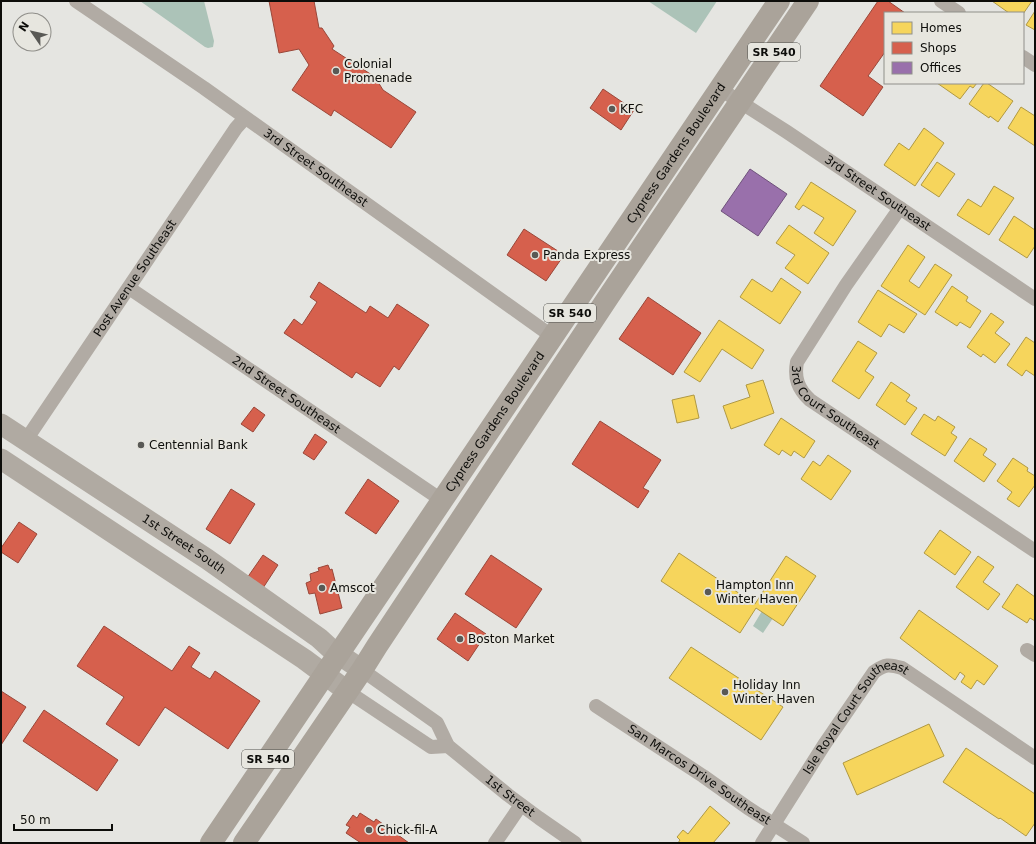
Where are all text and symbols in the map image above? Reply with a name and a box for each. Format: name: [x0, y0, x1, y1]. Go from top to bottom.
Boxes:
north arrow: [12, 12, 52, 52]
legend: [884, 12, 1024, 84]
text: N: [16, 19, 32, 34]
text: Homes: [920, 21, 962, 35]
text: Shops: [920, 41, 956, 55]
road number: SR 540: [748, 43, 800, 61]
place label: Colonial Promenade: [344, 57, 412, 85]
text: Offices: [920, 61, 961, 75]
marker: Colonial Promenade: [331, 66, 341, 76]
street label: Cypress Gardens Boulevard: [624, 80, 729, 226]
place label: KFC: [620, 102, 643, 116]
marker: KFC: [607, 104, 617, 114]
street label: 3rd Street Southeast: [261, 126, 371, 210]
street label: 3rd Street Southeast: [822, 152, 934, 234]
street label: Post Avenue Southeast: [91, 217, 179, 339]
place label: Panda Express: [543, 248, 630, 262]
marker: Panda Express: [530, 250, 540, 260]
road number: SR 540: [544, 304, 596, 322]
street label: Cypress Gardens Boulevard: [443, 349, 547, 495]
street label: 2nd Street Southeast: [229, 353, 343, 436]
street label: 3rd Court Southeast: [789, 365, 882, 452]
place label: Centennial Bank: [149, 438, 248, 452]
marker: Centennial Bank: [136, 440, 146, 450]
street label: 1st Street South: [139, 511, 229, 577]
place label: Hampton Inn Winter Haven: [716, 578, 798, 606]
place label: Amscot: [330, 581, 375, 595]
marker: Amscot: [317, 583, 327, 593]
marker: Hampton Inn Winter Haven: [703, 587, 713, 597]
place label: Boston Market: [468, 632, 555, 646]
marker: Boston Market: [455, 634, 465, 644]
street label: Isle Royal Court Southeast: [800, 658, 912, 777]
place label: Holiday Inn Winter Haven: [733, 678, 815, 706]
marker: Holiday Inn Winter Haven: [720, 687, 730, 697]
street label: San Marcos Drive Southeast: [625, 722, 774, 828]
road number: SR 540: [242, 750, 294, 768]
street label: 1st Street: [482, 772, 538, 820]
scale bar: [14, 806, 112, 832]
text: 50 m: [20, 813, 51, 827]
place label: Chick-fil-A: [377, 823, 438, 837]
marker: Chick-fil-A: [364, 825, 374, 835]

